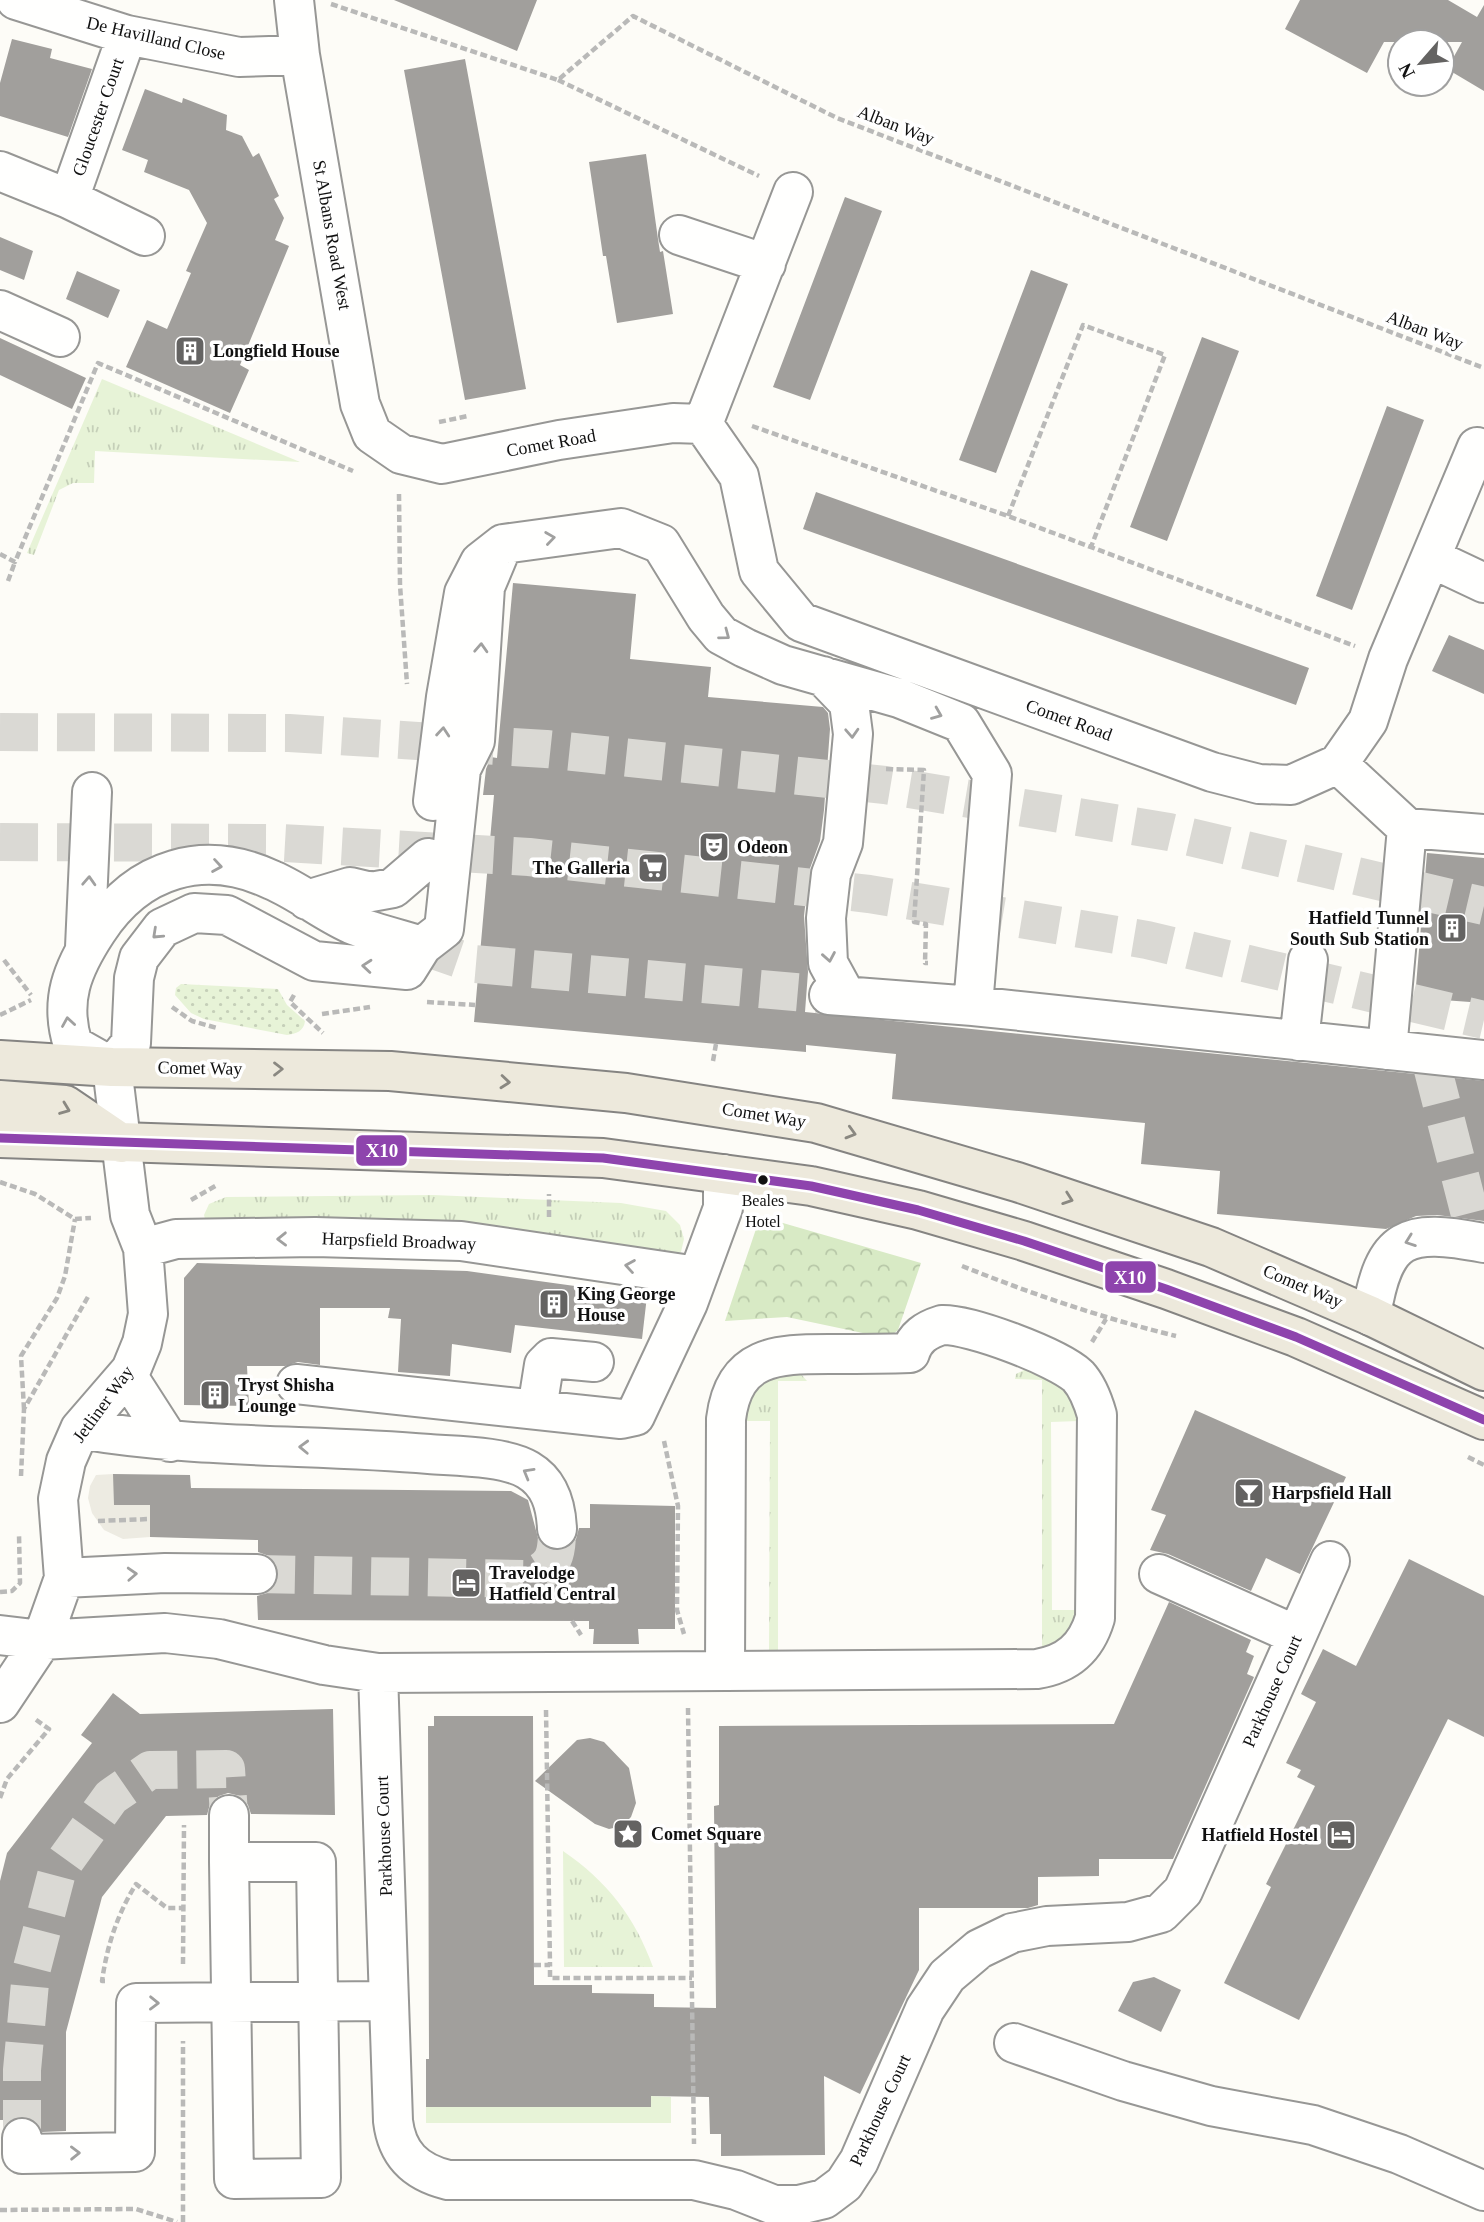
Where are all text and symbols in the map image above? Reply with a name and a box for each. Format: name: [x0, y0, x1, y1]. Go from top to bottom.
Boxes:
street label: De Havilland Close: [85, 12, 227, 64]
north arrow: [1386, 28, 1456, 98]
street label: Gloucester Court: [68, 55, 128, 179]
text: N: [1394, 60, 1419, 82]
street label: Alban Way: [855, 101, 937, 149]
street label: St Albans Road West: [309, 159, 355, 311]
street label: Alban Way: [1384, 306, 1466, 354]
building icon: Longfield House: [173, 334, 207, 368]
place label: Longfield House: [213, 341, 340, 361]
street label: Comet Road: [505, 425, 597, 461]
one-way arrow: [544, 530, 555, 545]
one-way arrow: [718, 627, 730, 639]
one-way arrow: [473, 642, 488, 653]
street label: Comet Road: [1023, 695, 1115, 745]
one-way arrow: [931, 705, 943, 719]
one-way arrow: [435, 727, 450, 738]
one-way arrow: [844, 728, 859, 739]
theatre icon: Odeon: [697, 830, 731, 864]
place label: Odeon: [737, 837, 788, 857]
supermarket icon: The Galleria: [636, 851, 670, 885]
one-way arrow: [211, 858, 222, 873]
place label: The Galleria: [533, 858, 630, 878]
one-way arrow: [81, 875, 96, 886]
place label: Hatfield Tunnel South Sub Station: [1290, 908, 1429, 949]
building icon: Hatfield Tunnel South Sub Station: [1435, 911, 1469, 945]
one-way arrow: [152, 926, 165, 938]
one-way arrow: [821, 951, 836, 963]
one-way arrow: [361, 959, 372, 974]
one-way arrow: [61, 1016, 76, 1028]
street label: Comet Way: [157, 1057, 243, 1079]
one-way arrow: [273, 1061, 284, 1077]
one-way arrow: [500, 1074, 511, 1089]
street label: Comet Way: [721, 1098, 807, 1132]
one-way arrow: [58, 1100, 70, 1114]
one-way arrow: [845, 1124, 857, 1139]
line badge: X10: [355, 1134, 408, 1167]
text: X10: [366, 1140, 398, 1161]
marker: Beales Hotel: [756, 1173, 770, 1187]
one-way arrow: [1062, 1191, 1074, 1205]
place label: Beales Hotel: [742, 1192, 784, 1230]
street label: Harpsfield Broadway: [321, 1228, 477, 1254]
one-way arrow: [276, 1231, 286, 1247]
one-way arrow: [1404, 1233, 1416, 1247]
one-way arrow: [624, 1259, 635, 1274]
line badge: X10: [1104, 1260, 1157, 1294]
street label: Comet Way: [1260, 1260, 1346, 1312]
text: X10: [1114, 1267, 1146, 1288]
place label: King George House: [577, 1284, 675, 1325]
building icon: King George House: [537, 1287, 571, 1321]
street label: Jetliner Way: [69, 1362, 137, 1446]
place label: Tryst Shisha Lounge: [238, 1375, 334, 1416]
building icon: Tryst Shisha Lounge: [198, 1378, 232, 1412]
one-way arrow: [298, 1439, 309, 1454]
one-way arrow: [522, 1468, 535, 1481]
bar icon: Harpsfield Hall: [1232, 1476, 1266, 1510]
place label: Harpsfield Hall: [1272, 1483, 1392, 1503]
place label: Travelodge Hatfield Central: [489, 1563, 615, 1604]
hotel icon: Travelodge Hatfield Central: [449, 1566, 483, 1600]
one-way arrow: [127, 1567, 138, 1582]
street label: Parkhouse Court: [1238, 1632, 1306, 1750]
street label: Parkhouse Court: [372, 1775, 396, 1897]
place icon: Comet Square: [611, 1817, 645, 1851]
hotel icon: Hatfield Hostel: [1324, 1818, 1358, 1852]
place label: Comet Square: [651, 1824, 761, 1844]
place label: Hatfield Hostel: [1202, 1825, 1318, 1845]
one-way arrow: [149, 1995, 160, 2011]
street label: Parkhouse Court: [845, 2051, 915, 2169]
one-way arrow: [70, 2145, 81, 2161]

